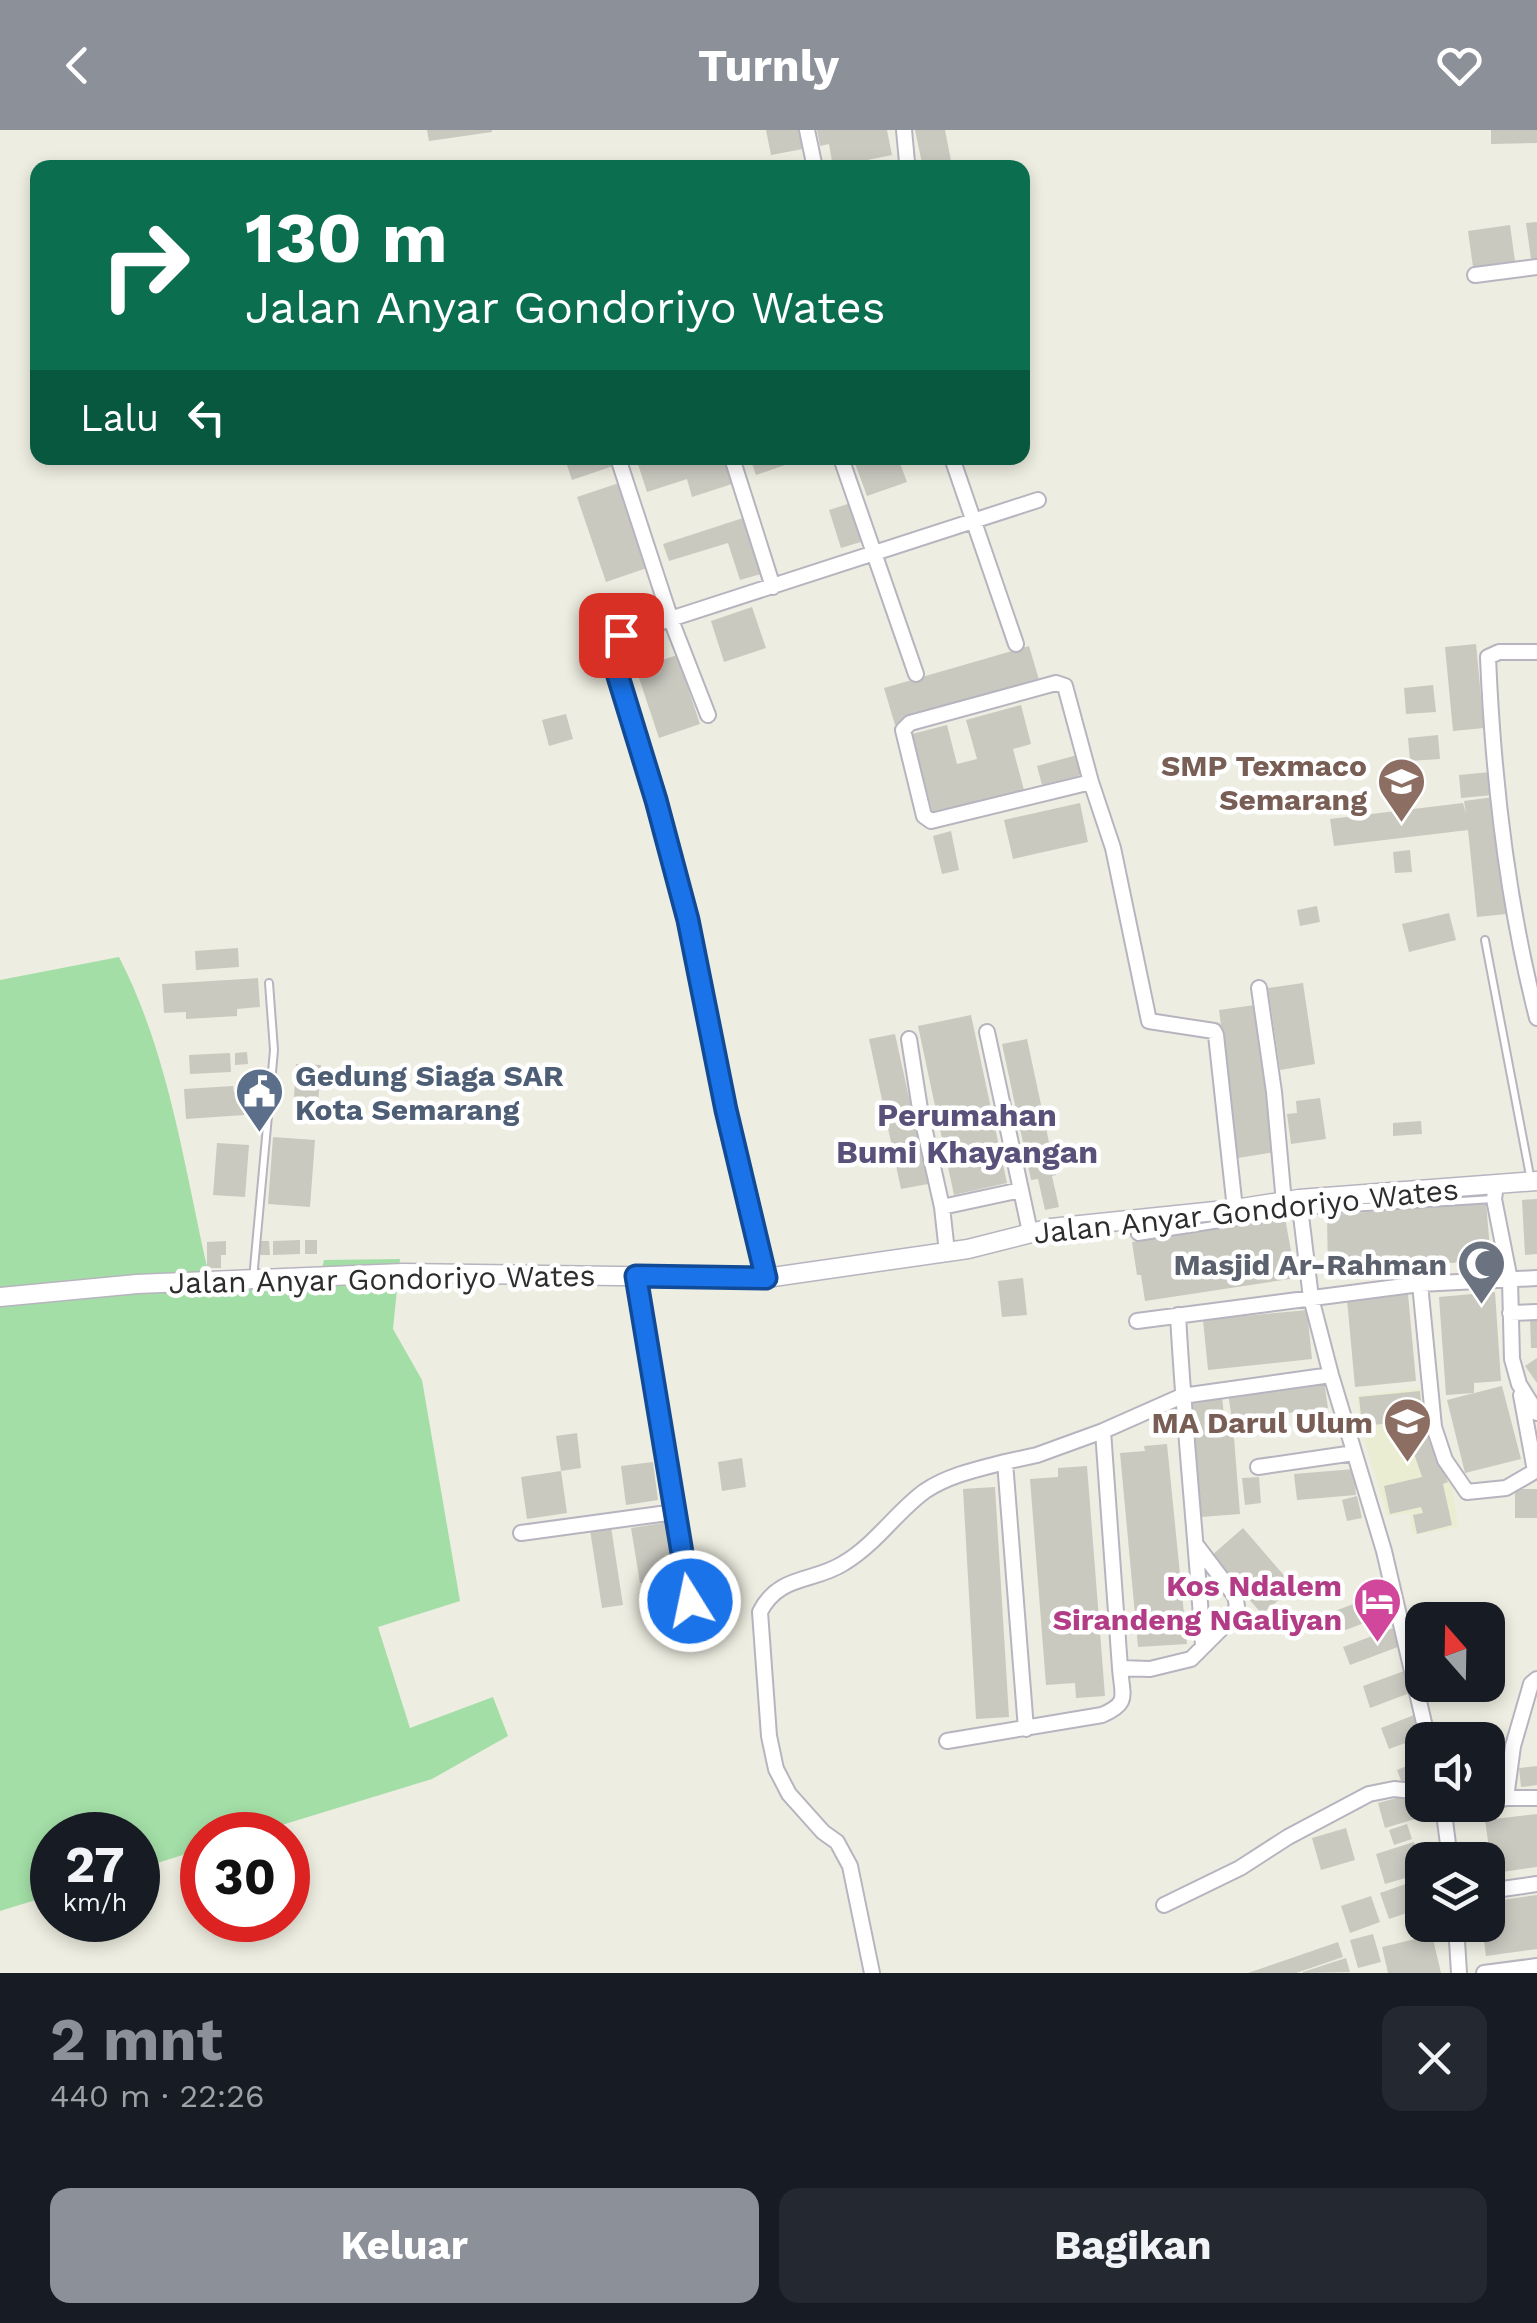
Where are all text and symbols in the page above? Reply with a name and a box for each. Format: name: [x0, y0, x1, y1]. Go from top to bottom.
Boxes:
icon: back: [50, 38, 105, 93]
icon: heart: [1432, 38, 1487, 93]
text: Turnly: [698, 39, 839, 92]
text: 130 m: [245, 197, 448, 279]
icon: right: [80, 200, 210, 330]
text: Jalan Anyar Gondoriyo Wates: [245, 281, 886, 334]
icon: left: [179, 390, 234, 445]
text: Lalu: [80, 396, 159, 440]
pin: [579, 593, 664, 678]
icon: arrive: [594, 608, 649, 663]
place label: SMP Texmaco Semarang: [1161, 748, 1367, 817]
school or university icon: SMP Texmaco Semarang: [1376, 756, 1428, 824]
place label: Gedung Siaga SAR Kota Semarang: [295, 1058, 564, 1127]
public building icon: Gedung Siaga SAR Kota Semarang: [234, 1066, 286, 1134]
district label: Perumahan Bumi Khayangan: [836, 1096, 1098, 1171]
street label: Jalan Anyar Gondoriyo Wates: [1032, 1171, 1460, 1251]
mosque icon: Masjid Ar-Rahman: [1456, 1238, 1508, 1306]
place label: Masjid Ar-Rahman: [1174, 1247, 1447, 1282]
street label: Jalan Anyar Gondoriyo Wates: [168, 1258, 596, 1300]
school or university icon: MA Darul Ulum: [1382, 1396, 1434, 1464]
place label: MA Darul Ulum: [1151, 1405, 1373, 1440]
position arrow: [638, 1549, 742, 1653]
place label: Kos Ndalem Sirandeng NGaliyan: [1053, 1568, 1342, 1637]
hotel icon: Kos Ndalem Sirandeng NGaliyan: [1351, 1576, 1403, 1644]
north arrow: [1405, 1602, 1505, 1702]
map controls: [1405, 1602, 1505, 1942]
button: sound: [1405, 1722, 1505, 1822]
speed limit sign: 30: [180, 1812, 310, 1942]
text: 27: [65, 1835, 125, 1894]
button: layers: [1405, 1842, 1505, 1942]
text: km/h: [63, 1888, 127, 1917]
text: 2 mnt: [50, 2004, 223, 2075]
button: close: [1382, 2006, 1487, 2111]
text: 440 m · 22:26: [50, 2077, 264, 2115]
button: Keluar: [50, 2188, 759, 2303]
button: Bagikan: [779, 2188, 1487, 2303]

